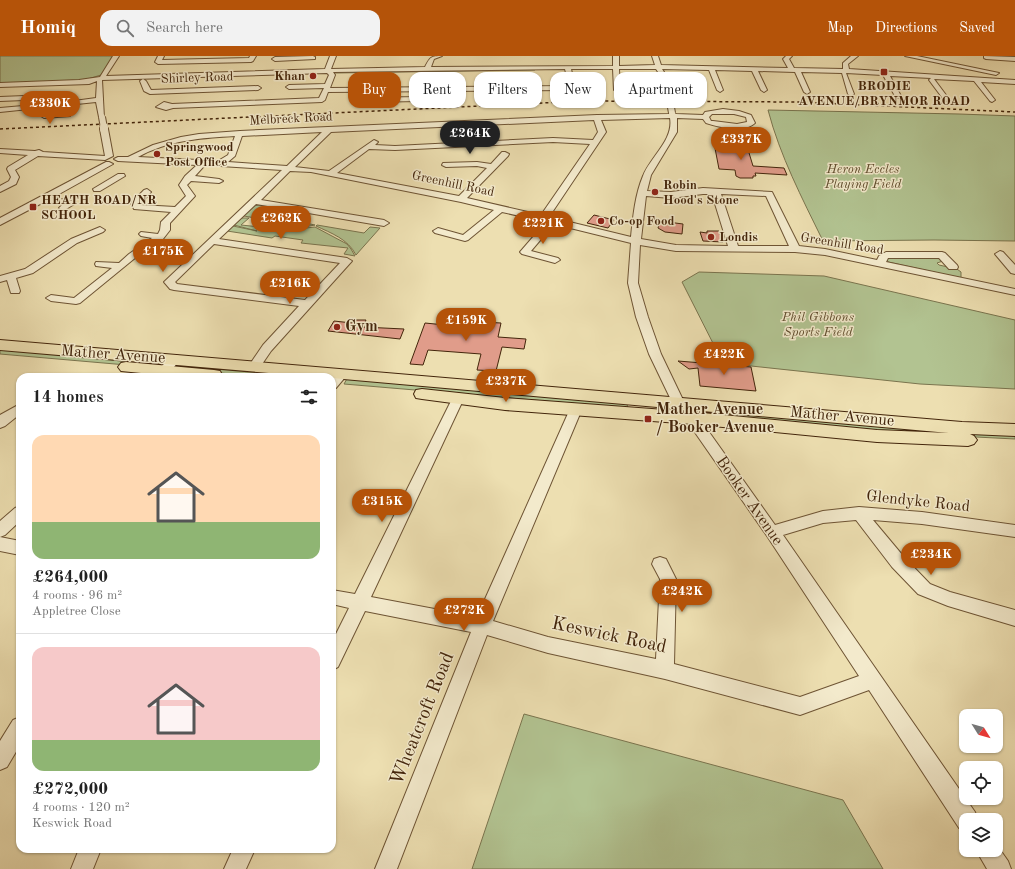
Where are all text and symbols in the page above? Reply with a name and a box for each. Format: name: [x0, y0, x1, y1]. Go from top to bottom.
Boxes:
search box: [100, 10, 380, 46]
icon: search: [114, 17, 136, 39]
text: Homiq: [20, 19, 76, 38]
text: Search here: [146, 21, 223, 36]
text: Map: [827, 21, 853, 35]
text: Directions: [875, 21, 937, 35]
text: Saved: [959, 21, 995, 35]
marker: BRODIE AVENUE/BRYNMOR ROAD: [879, 67, 889, 77]
street label: Shirley Road: [160, 70, 234, 86]
place label: Khan: [274, 70, 305, 83]
marker: Khan: [308, 71, 318, 81]
chip: Buy: [348, 72, 401, 108]
chip: Rent: [409, 72, 466, 108]
chip: Filters: [474, 72, 542, 108]
chip: New: [550, 72, 606, 108]
chip: Apartment: [614, 72, 707, 108]
place label: BRODIE AVENUE/BRYNMOR ROAD: [798, 80, 970, 108]
pin: £330K: [22, 91, 78, 125]
text: £330K: [29, 97, 71, 110]
street label: Melbreck Road: [249, 110, 333, 128]
pin: £264K: [442, 121, 498, 155]
text: £264K: [449, 127, 491, 140]
pin: £337K: [713, 127, 769, 161]
text: £337K: [720, 133, 762, 146]
place label: Springwood Post Office: [165, 141, 234, 169]
marker: Springwood Post Office: [152, 149, 162, 159]
park label: Heron Eccles Playing Field: [824, 163, 901, 191]
street label: Greenhill Road: [411, 169, 496, 199]
place label: Robin Hood's Stone: [663, 179, 739, 207]
marker: Robin Hood's Stone: [650, 187, 660, 197]
place label: HEATH ROAD/NR SCHOOL: [41, 194, 157, 222]
marker: HEATH ROAD/NR SCHOOL: [28, 202, 38, 212]
pin: £262K: [253, 206, 309, 240]
pin: £221K: [515, 211, 571, 245]
text: £262K: [260, 212, 302, 225]
place label: Co-op Food: [609, 215, 674, 228]
marker: Co-op Food: [596, 216, 606, 226]
text: £221K: [522, 217, 564, 230]
place label: Londis: [719, 231, 758, 244]
street label: Greenhill Road: [800, 231, 885, 257]
marker: Londis: [706, 232, 716, 242]
pin: £175K: [135, 239, 191, 273]
text: £175K: [142, 245, 184, 258]
pin: £216K: [262, 271, 318, 305]
text: £216K: [269, 277, 311, 290]
pin: £159K: [438, 308, 494, 342]
park label: Phil Gibbons Sports Field: [781, 311, 855, 339]
text: £159K: [445, 314, 487, 327]
place label: Gym: [345, 319, 378, 335]
marker: Gym: [332, 322, 342, 332]
pin: £422K: [696, 342, 752, 376]
street label: Mather Avenue: [60, 343, 166, 367]
text: £422K: [703, 348, 745, 361]
pin: £237K: [478, 369, 534, 403]
text: £237K: [485, 375, 527, 388]
icon: filters: [298, 386, 320, 408]
text: 14 homes: [32, 389, 104, 406]
place label: Mather Avenue / Booker Avenue: [656, 402, 774, 436]
street label: Mather Avenue: [789, 404, 895, 430]
marker: Mather Avenue / Booker Avenue: [643, 414, 653, 424]
street label: Booker Avenue: [712, 454, 786, 548]
icon: home: [140, 461, 212, 533]
pin: £315K: [354, 489, 410, 523]
street label: Glendyke Road: [865, 489, 971, 515]
text: £315K: [361, 495, 403, 508]
pin: £234K: [903, 542, 959, 576]
text: £234K: [910, 548, 952, 561]
text: £264,000: [32, 569, 108, 586]
pin: £242K: [654, 579, 710, 613]
text: £242K: [661, 585, 703, 598]
text: 4 rooms · 96 m²: [32, 589, 122, 602]
pin: £272K: [436, 598, 492, 632]
text: £272K: [443, 604, 485, 617]
text: Appletree Close: [32, 605, 121, 618]
street label: Keswick Road: [550, 615, 668, 657]
street label: Wheatcroft Road: [388, 650, 458, 788]
icon: home: [140, 673, 212, 745]
north arrow: [959, 709, 1003, 753]
map controls: [959, 709, 1003, 857]
button: locate: [959, 761, 1003, 805]
text: £272,000: [32, 781, 108, 798]
text: 4 rooms · 120 m²: [32, 801, 130, 814]
button: layers: [959, 813, 1003, 857]
text: Keswick Road: [32, 817, 112, 830]

